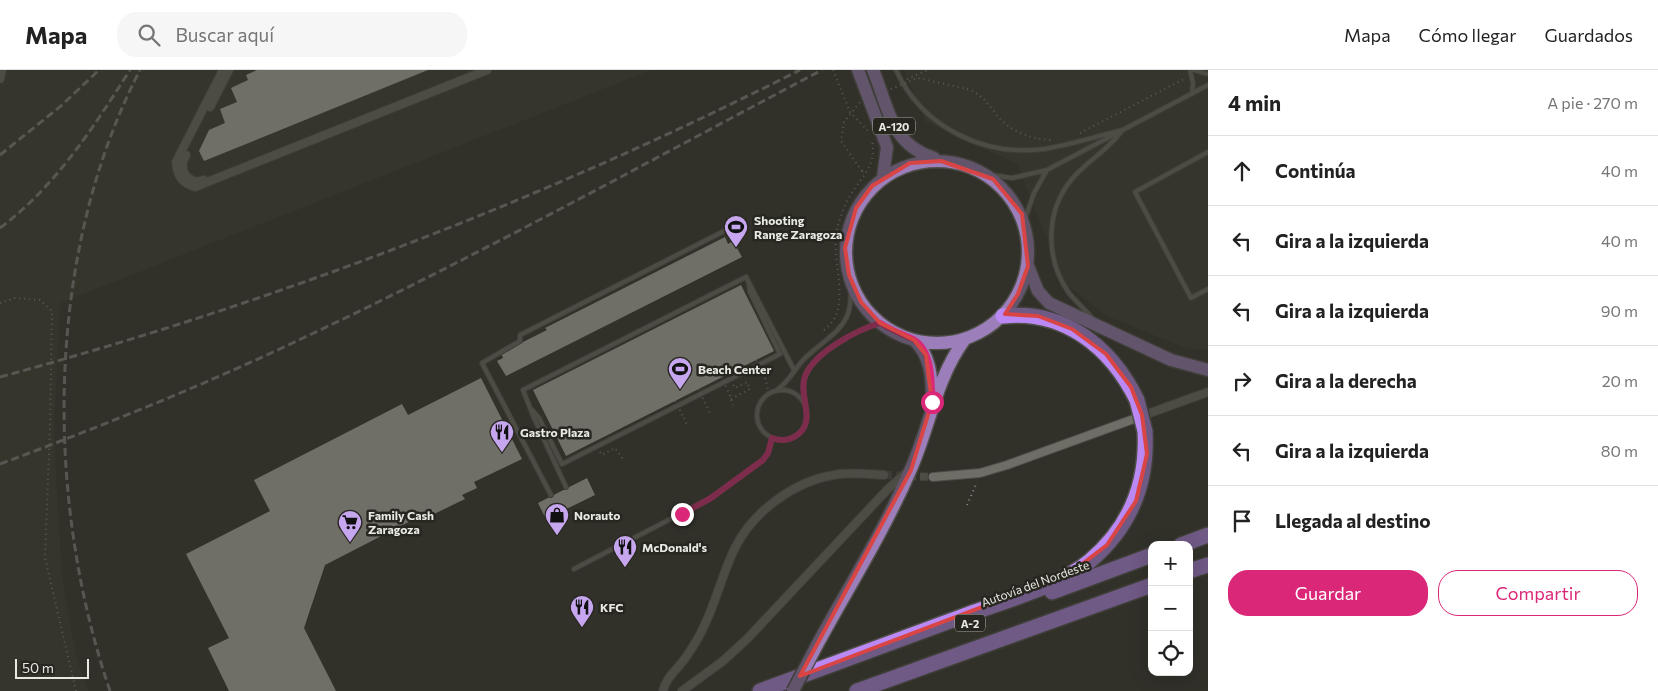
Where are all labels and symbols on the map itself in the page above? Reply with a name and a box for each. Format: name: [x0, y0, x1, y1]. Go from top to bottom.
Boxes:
road number: A-120: [873, 118, 915, 134]
place label: Shooting Range Zaragoza: [754, 213, 842, 241]
sports icon: Shooting Range Zaragoza: [723, 214, 749, 248]
sports icon: Beach Center: [667, 356, 693, 390]
place label: Beach Center: [698, 362, 771, 376]
route start: [921, 391, 944, 414]
restaurant icon: Gastro Plaza: [489, 419, 515, 453]
place label: Gastro Plaza: [520, 425, 590, 439]
shop icon: Norauto: [544, 502, 570, 536]
route end: [671, 503, 694, 526]
place label: Family Cash Zaragoza: [368, 508, 434, 536]
place label: Norauto: [574, 508, 620, 522]
supermarket icon: Family Cash Zaragoza: [337, 509, 363, 543]
restaurant icon: McDonald's: [612, 534, 638, 568]
place label: McDonald's: [642, 540, 708, 554]
street label: Autovía del Nordeste: [979, 557, 1091, 609]
restaurant icon: KFC: [569, 594, 595, 628]
place label: KFC: [600, 600, 624, 614]
road number: A-2: [955, 614, 985, 632]
scale bar: [15, 656, 89, 679]

